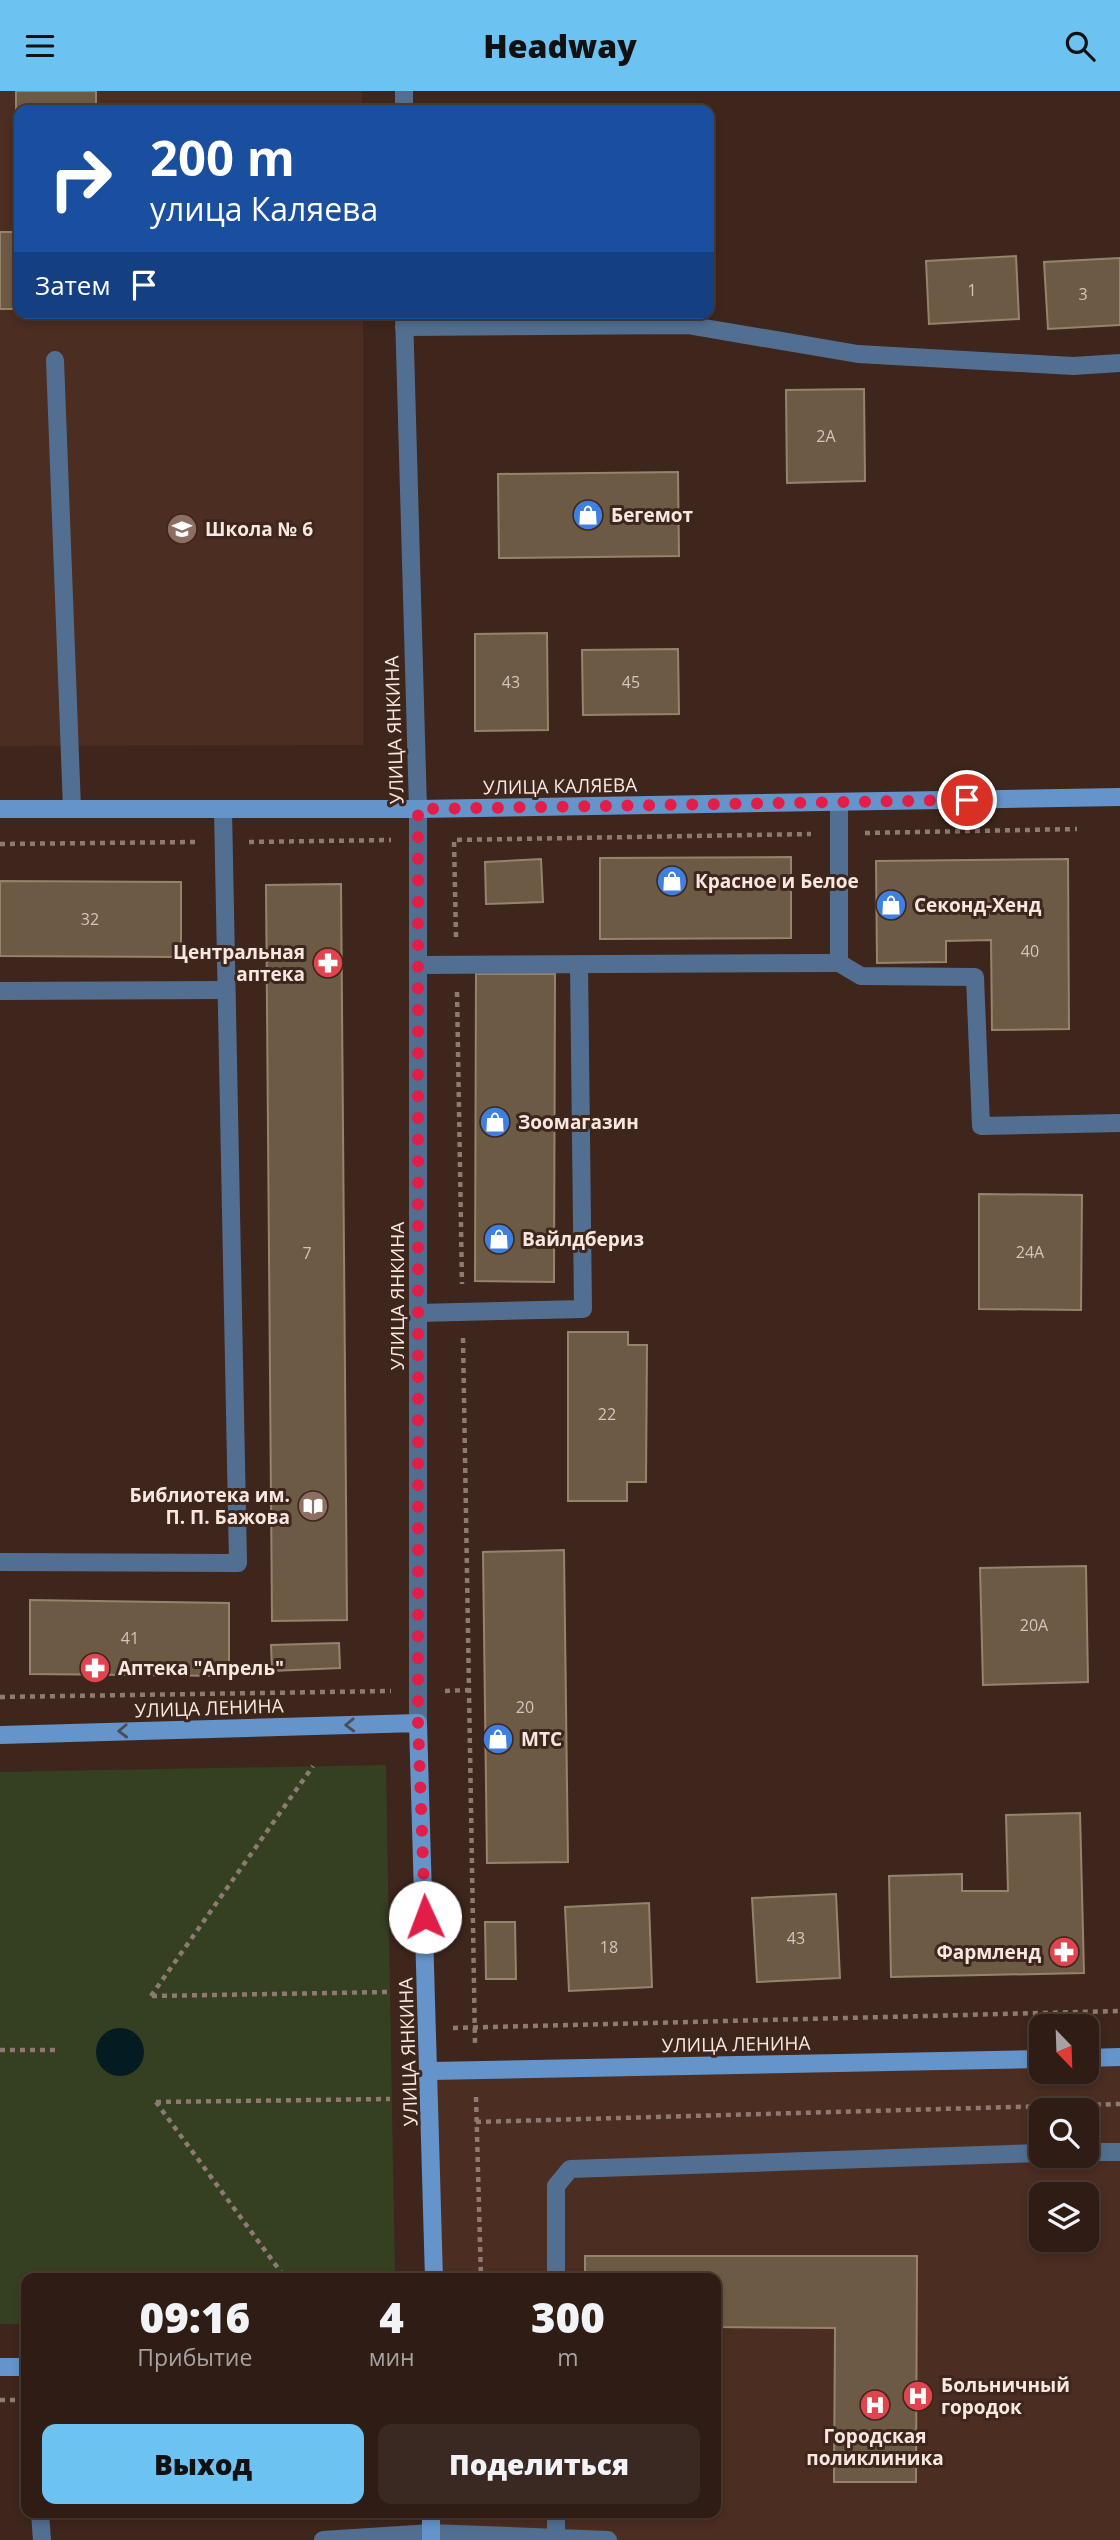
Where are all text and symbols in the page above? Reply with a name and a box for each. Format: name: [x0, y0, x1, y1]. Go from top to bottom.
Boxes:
text: Headway: [483, 24, 637, 67]
icon: menu: [21, 27, 59, 65]
icon: search: [1061, 27, 1099, 65]
text: 200 m: [150, 124, 295, 190]
icon: right: [35, 133, 126, 224]
text: улица Каляева: [150, 187, 378, 230]
icon: arrive: [125, 266, 163, 304]
text: Затем: [35, 267, 111, 303]
house number: 1: [967, 279, 977, 301]
house number: 3: [1078, 283, 1088, 305]
house number: 2А: [816, 425, 837, 447]
shop icon: Бегемот: [571, 498, 605, 532]
place label: Бегемот: [611, 502, 693, 528]
school or university icon: Школа № 6: [165, 512, 199, 546]
place label: Школа № 6: [205, 516, 313, 542]
street label: УЛИЦА ЯНКИНА: [378, 655, 410, 805]
house number: 43: [502, 671, 520, 693]
house number: 45: [622, 671, 640, 693]
pin: [937, 770, 997, 830]
street label: УЛИЦА КАЛЯЕВА: [483, 772, 637, 800]
icon: arrive: [948, 781, 986, 819]
shop icon: Красное и Белое: [655, 864, 689, 898]
place label: Красное и Белое: [695, 868, 859, 894]
shop icon: Секонд-Хенд: [874, 888, 908, 922]
place label: Секонд-Хенд: [914, 892, 1042, 918]
house number: 32: [81, 908, 99, 930]
place label: Центральная аптека: [173, 939, 305, 987]
house number: 40: [1021, 940, 1039, 962]
pharmacy icon: Центральная аптека: [311, 946, 345, 980]
shop icon: Зоомагазин: [478, 1105, 512, 1139]
place label: Зоомагазин: [518, 1109, 639, 1135]
street label: УЛИЦА ЯНКИНА: [384, 1222, 410, 1370]
shop icon: Вайлдбериз: [482, 1222, 516, 1256]
place label: Вайлдбериз: [522, 1226, 644, 1252]
house number: 24А: [1016, 1241, 1045, 1263]
house number: 7: [302, 1242, 312, 1264]
house number: 22: [598, 1403, 616, 1425]
place label: Библиотека им. П. П. Бажова: [130, 1482, 290, 1530]
library icon: Библиотека им. П. П. Бажова: [296, 1489, 330, 1523]
house number: 20А: [1020, 1614, 1049, 1636]
house number: 41: [121, 1627, 139, 1649]
pharmacy icon: Аптека "Апрель": [78, 1651, 112, 1685]
place label: Аптека "Апрель": [118, 1655, 284, 1681]
street label: УЛИЦА ЛЕНИНА: [134, 1692, 284, 1724]
house number: 20: [516, 1696, 534, 1718]
one-way arrow: [344, 1717, 355, 1732]
shop icon: МТС: [481, 1722, 515, 1756]
one-way arrow: [117, 1723, 128, 1739]
place label: МТС: [521, 1726, 562, 1752]
position arrow: [388, 1880, 462, 1954]
house number: 43: [787, 1927, 805, 1949]
pharmacy icon: Фармленд: [1047, 1935, 1081, 1969]
house number: 18: [600, 1936, 618, 1958]
place label: Фармленд: [936, 1939, 1041, 1965]
street label: УЛИЦА ЯНКИНА: [392, 1977, 424, 2127]
north arrow: [1029, 2014, 1099, 2084]
map controls: [1029, 2014, 1099, 2252]
street label: УЛИЦА ЛЕНИНА: [661, 2030, 811, 2058]
button: search: [1029, 2098, 1099, 2168]
button: layers: [1029, 2182, 1099, 2252]
text: 09:16: [140, 2288, 250, 2345]
text: 4: [379, 2288, 404, 2345]
text: 300: [531, 2288, 605, 2345]
text: Прибытие: [137, 2341, 252, 2373]
text: мин: [369, 2341, 415, 2373]
text: m: [557, 2341, 578, 2373]
place label: Больничный городок: [941, 2372, 1070, 2420]
hospital icon: Больничный городок: [901, 2379, 935, 2413]
hospital icon: Городская поликлиника: [858, 2388, 892, 2422]
place label: Городская поликлиника: [806, 2423, 944, 2471]
button: Выход: [42, 2424, 364, 2504]
button: Поделиться: [378, 2424, 700, 2504]

